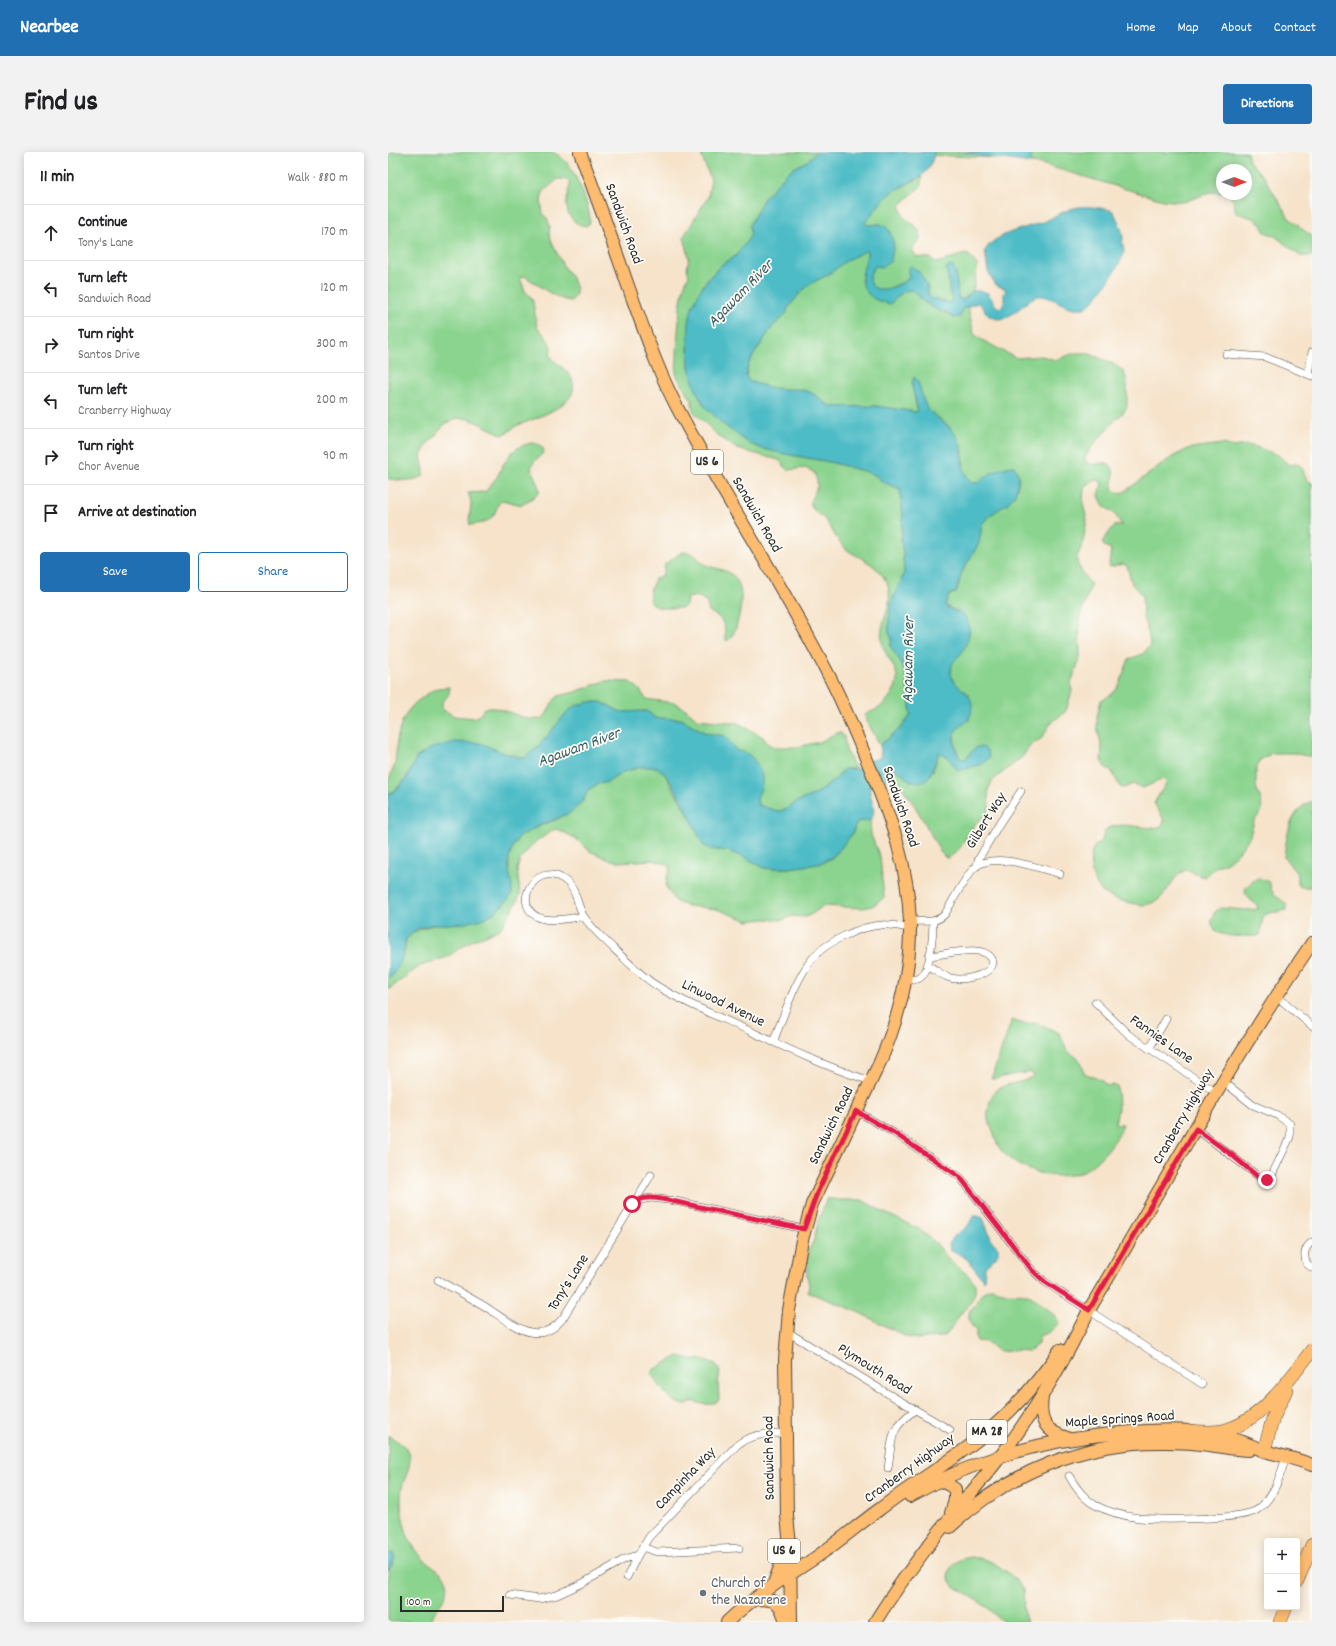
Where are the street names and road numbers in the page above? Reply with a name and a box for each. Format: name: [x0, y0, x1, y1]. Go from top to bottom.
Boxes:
street label: Sandwich Road: [598, 181, 648, 267]
road number: US 6: [691, 450, 723, 474]
street label: Sandwich Road: [725, 473, 787, 557]
street label: Sandwich Road: [876, 764, 924, 850]
street label: Gilbert Way: [961, 788, 1014, 854]
street label: Linwood Avenue: [678, 974, 769, 1034]
street label: Fannies Lane: [1125, 1010, 1198, 1070]
street label: Cranberry Highway: [1148, 1064, 1221, 1169]
street label: Sandwich Road: [804, 1083, 860, 1169]
street label: Tony's Lane: [543, 1250, 595, 1316]
street label: Plymouth Road: [833, 1338, 915, 1402]
street label: Maple Springs Road: [1065, 1405, 1175, 1435]
street label: Sandwich Road: [758, 1416, 782, 1500]
road number: MA 28: [967, 1420, 1007, 1444]
street label: Cranberry Highway: [860, 1428, 961, 1509]
street label: Campinha Way: [650, 1442, 722, 1516]
road number: US 6: [768, 1539, 800, 1563]

